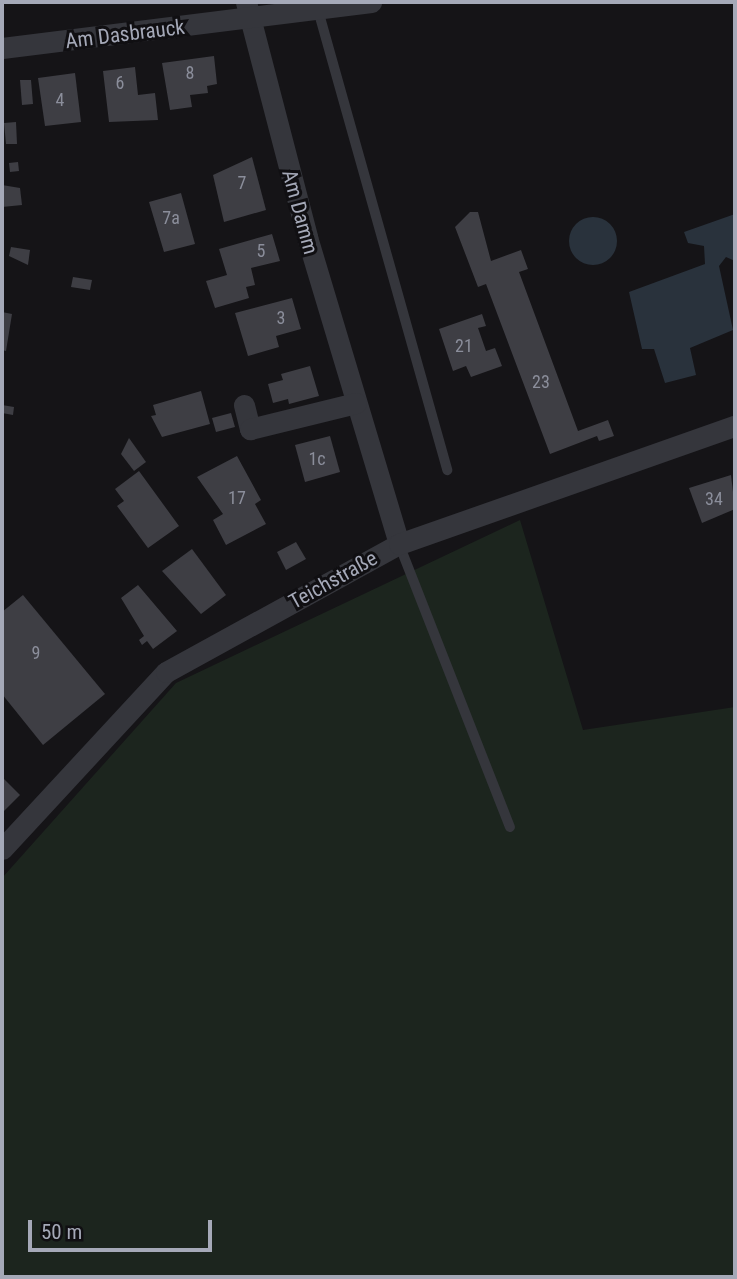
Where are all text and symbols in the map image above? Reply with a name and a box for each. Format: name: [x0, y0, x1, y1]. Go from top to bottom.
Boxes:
street label: Am Dasbrauck: [64, 14, 186, 54]
house number: 8: [186, 62, 194, 84]
house number: 6: [116, 72, 124, 94]
house number: 4: [56, 89, 64, 111]
street label: Am Damm: [277, 167, 323, 257]
house number: 7: [238, 172, 246, 194]
house number: 7a: [162, 207, 180, 229]
house number: 5: [257, 240, 265, 262]
house number: 3: [277, 307, 285, 329]
house number: 21: [455, 335, 473, 357]
house number: 23: [532, 371, 550, 393]
house number: 1c: [308, 448, 326, 470]
house number: 17: [228, 487, 246, 509]
house number: 34: [705, 488, 723, 510]
street label: Teichstraße: [284, 545, 382, 615]
house number: 9: [32, 642, 40, 664]
scale bar: [32, 1206, 215, 1250]
text: 50 m: [41, 1220, 82, 1244]

